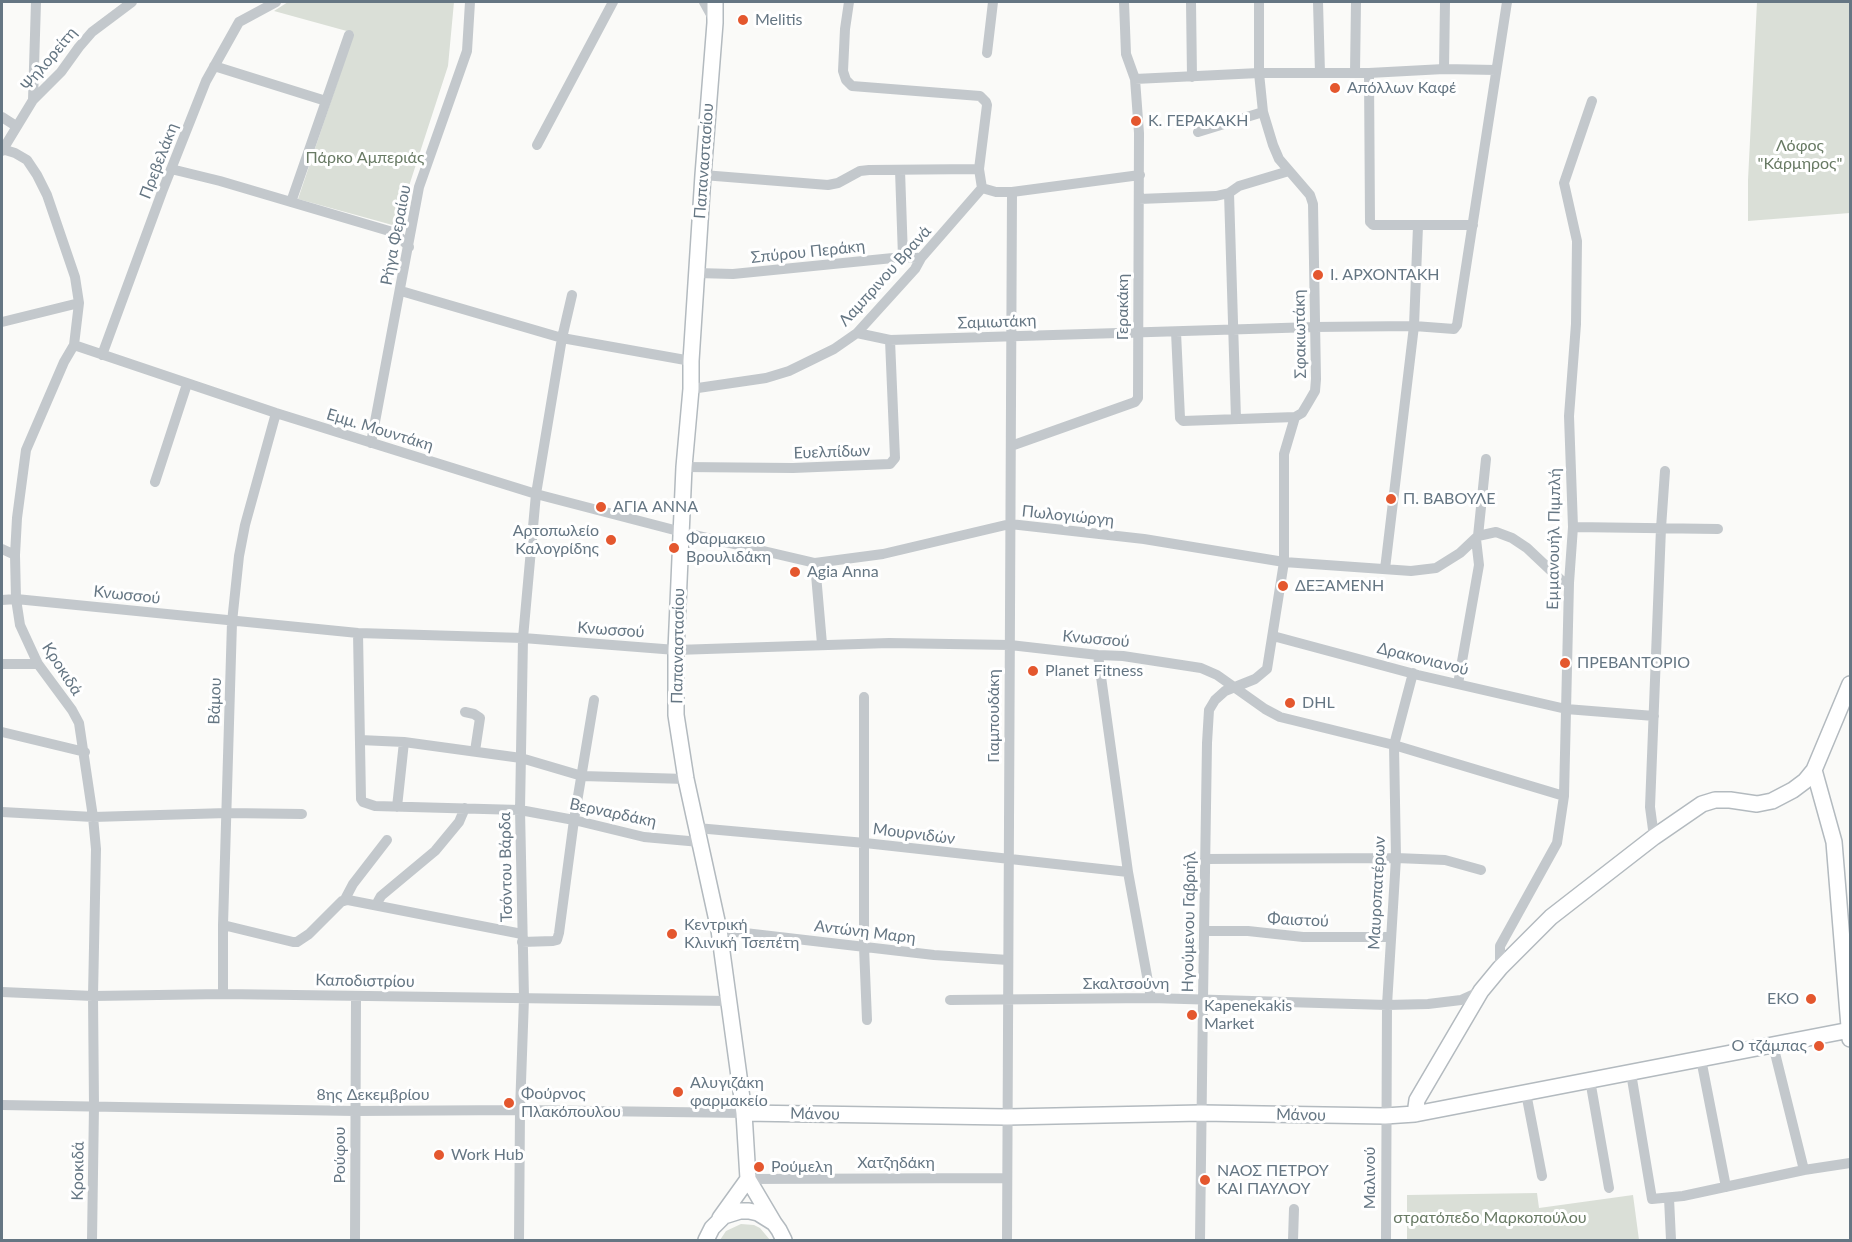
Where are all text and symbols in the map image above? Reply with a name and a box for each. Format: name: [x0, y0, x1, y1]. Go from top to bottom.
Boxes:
place label: Melitis: [755, 10, 802, 30]
marker: Melitis: [736, 13, 750, 27]
street label: Ψηλορείτη: [17, 23, 81, 95]
place label: Απόλλων Καφέ: [1347, 78, 1456, 98]
marker: Απόλλων Καφέ: [1328, 81, 1342, 95]
street label: Παπαναστασίου: [690, 103, 718, 219]
place label: Κ. ΓΕΡΑΚΑΚΗ: [1148, 111, 1248, 131]
marker: Κ. ΓΕΡΑΚΑΚΗ: [1129, 114, 1143, 128]
street label: Πρεβελάκη: [136, 120, 182, 202]
park label: Λόφος "Κάρμηρος": [1758, 136, 1842, 174]
park label: Πάρκο Αμπεριάς: [306, 148, 424, 168]
street label: Ρήγα Φεραίου: [377, 183, 415, 287]
street label: Λαμπρινου Βρανά: [835, 222, 935, 330]
street label: Σπύρου Περάκη: [750, 236, 866, 268]
place label: Ι. ΑΡΧΟΝΤΑΚΗ: [1330, 265, 1440, 285]
marker: Ι. ΑΡΧΟΝΤΑΚΗ: [1311, 268, 1325, 282]
street label: Γερακάκη: [1113, 274, 1133, 340]
street label: Σφακιωτάκη: [1290, 289, 1310, 379]
street label: Σαμιωτάκη: [957, 311, 1037, 333]
street label: Εμμ. Μουντάκη: [324, 405, 436, 455]
street label: Ευελπίδων: [793, 441, 871, 463]
street label: Εµµανουήλ Πιµπλή: [1543, 468, 1565, 610]
place label: Π. ΒΑΒΟΥΛΕ: [1403, 489, 1496, 509]
marker: Π. ΒΑΒΟΥΛΕ: [1384, 492, 1398, 506]
place label: ΑΓΙΑ ΑΝΝΑ: [613, 497, 698, 517]
marker: ΑΓΙΑ ΑΝΝΑ: [594, 500, 608, 514]
street label: Πωλογιώργη: [1021, 502, 1115, 530]
place label: Αρτοπωλείο Καλογρίδης: [513, 521, 599, 559]
place label: Φαρμακειο Βρουλιδάκη: [686, 529, 771, 567]
marker: Αρτοπωλείο Καλογρίδης: [604, 533, 618, 547]
marker: Φαρμακειο Βρουλιδάκη: [667, 541, 681, 555]
place label: Agia Anna: [807, 562, 879, 582]
marker: Agia Anna: [788, 565, 802, 579]
place label: ΔΕΞΑΜΕΝΗ: [1295, 576, 1384, 596]
marker: ΔΕΞΑΜΕΝΗ: [1276, 579, 1290, 593]
street label: Κνωσσού: [93, 582, 161, 608]
street label: Παπαναστασίου: [667, 588, 689, 704]
street label: Κνωσσού: [577, 618, 645, 642]
street label: Κνωσσού: [1062, 627, 1130, 651]
street label: Δρακονιανού: [1375, 638, 1471, 680]
street label: Κροκιδά: [38, 639, 86, 699]
place label: ΠΡΕΒΑΝΤΟΡΙΟ: [1577, 653, 1690, 673]
marker: ΠΡΕΒΑΝΤΟΡΙΟ: [1558, 656, 1572, 670]
place label: Planet Fitness: [1045, 661, 1143, 681]
marker: Planet Fitness: [1026, 664, 1040, 678]
street label: Γιαμπουδάκη: [984, 669, 1004, 763]
street label: Βάμου: [205, 677, 225, 725]
place label: DHL: [1302, 693, 1335, 713]
marker: DHL: [1283, 696, 1297, 710]
street label: Βερναρδάκη: [568, 794, 658, 832]
street label: Τσόντου Βάρδα: [495, 812, 517, 922]
street label: Μουρνιδών: [872, 819, 956, 849]
street label: Μαυροπατέρων: [1364, 836, 1390, 950]
street label: Ηγούμενου Γαβριήλ: [1178, 851, 1200, 993]
street label: Φαιστού: [1267, 909, 1329, 931]
place label: Κεντρική Κλινική Τσεπέτη: [684, 915, 799, 953]
street label: Αντώνη Μαρη: [813, 916, 917, 948]
marker: Κεντρική Κλινική Τσεπέτη: [665, 927, 679, 941]
street label: Καποδιστρίου: [315, 971, 415, 991]
street label: Σκαλτσούνη: [1083, 974, 1169, 994]
place label: EKO: [1767, 989, 1799, 1009]
marker: EKO: [1804, 992, 1818, 1006]
place label: Kapenekakis Market: [1204, 996, 1292, 1034]
marker: Kapenekakis Market: [1185, 1008, 1199, 1022]
place label: Ο τζάμπας: [1732, 1036, 1807, 1056]
marker: Ο τζάμπας: [1812, 1039, 1826, 1053]
place label: Αλυγιζάκη φαρμακείο: [690, 1073, 768, 1111]
place label: Φούρνος Πλακόπουλου: [521, 1084, 621, 1122]
street label: 8ης Δεκεμβρίου: [317, 1085, 429, 1105]
marker: Αλυγιζάκη φαρμακείο: [671, 1085, 685, 1099]
marker: Φούρνος Πλακόπουλου: [502, 1096, 516, 1110]
street label: Μάνου: [790, 1104, 840, 1124]
street label: Μάνου: [1276, 1105, 1326, 1125]
street label: Ρούφου: [330, 1127, 350, 1183]
street label: Κροκιδά: [68, 1141, 88, 1201]
place label: Work Hub: [451, 1145, 524, 1165]
street label: Μαλινού: [1360, 1147, 1380, 1209]
marker: Work Hub: [432, 1148, 446, 1162]
street label: Χατζηδάκη: [857, 1153, 935, 1173]
place label: Ρούμελη: [771, 1157, 833, 1177]
marker: Ρούμελη: [752, 1160, 766, 1174]
place label: ΝΑΟΣ ΠΕΤΡΟΥ ΚΑΙ ΠΑΥΛΟΥ: [1217, 1161, 1329, 1199]
marker: ΝΑΟΣ ΠΕΤΡΟΥ ΚΑΙ ΠΑΥΛΟΥ: [1198, 1173, 1212, 1187]
park label: στρατόπεδο Μαρκοπούλου: [1393, 1208, 1587, 1228]

